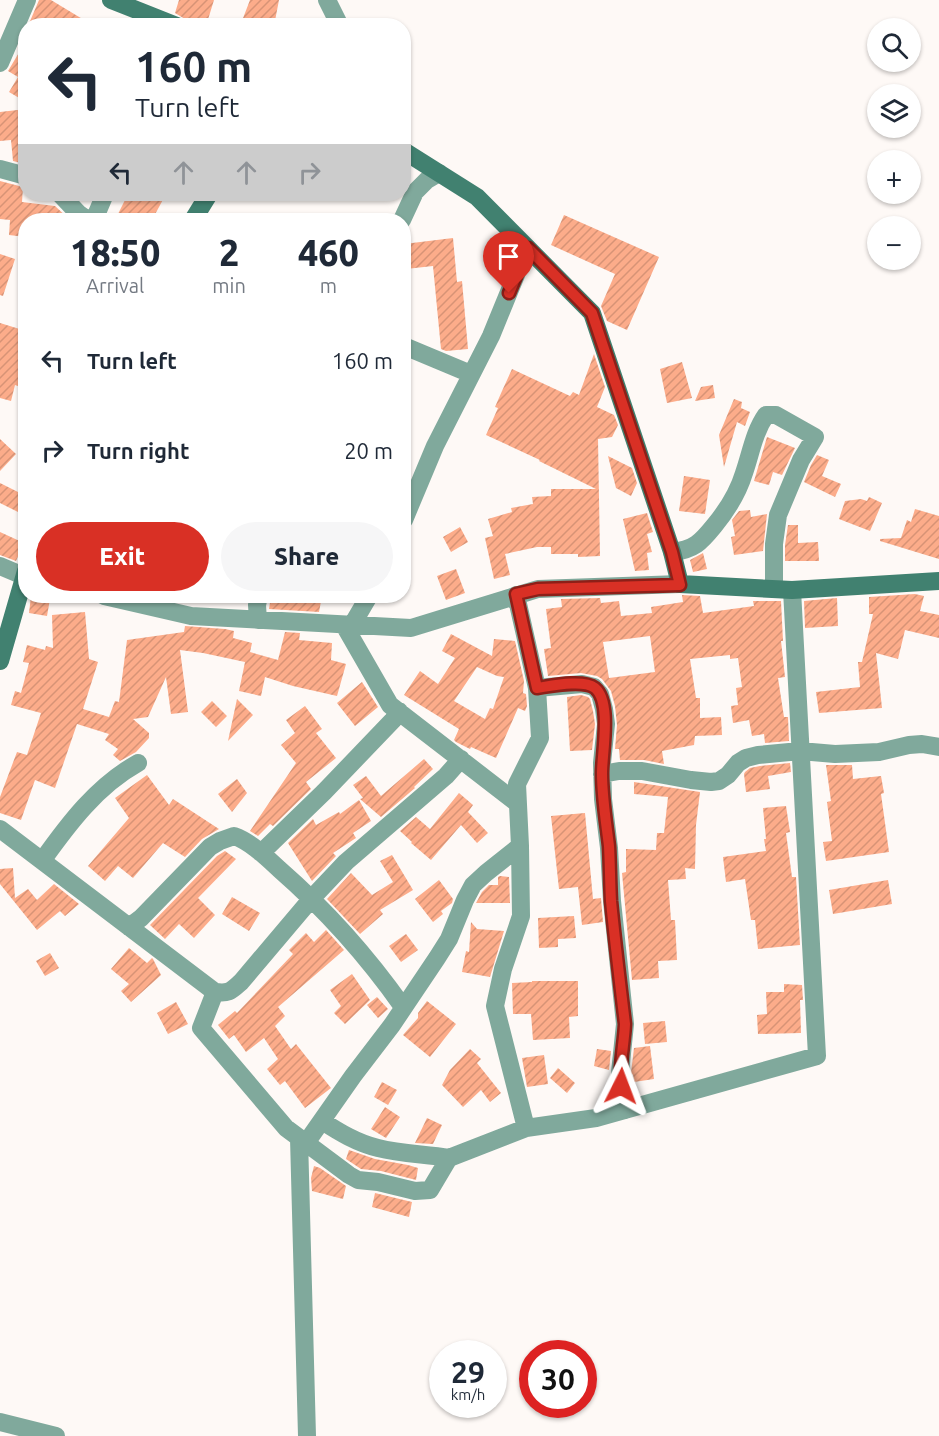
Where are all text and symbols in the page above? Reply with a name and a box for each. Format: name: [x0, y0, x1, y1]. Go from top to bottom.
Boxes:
map controls: [867, 18, 921, 270]
button: search: [867, 18, 921, 72]
icon: left: [36, 42, 114, 120]
text: 160 m: [135, 43, 252, 90]
button: layers: [867, 84, 921, 138]
text: Turn left: [135, 92, 239, 122]
button: +: [867, 150, 921, 204]
icon: left: [104, 156, 137, 189]
icon: ahead: [167, 156, 200, 189]
icon: ahead: [230, 156, 263, 189]
icon: right: [293, 156, 326, 189]
button: −: [867, 216, 921, 270]
pin: [483, 231, 534, 293]
text: 18:50: [70, 232, 160, 273]
text: 2: [219, 232, 239, 273]
text: 460: [298, 232, 359, 273]
icon: arrive: [492, 240, 525, 273]
text: Arrival: [86, 274, 144, 297]
text: min: [212, 274, 246, 297]
text: m: [320, 274, 337, 297]
icon: left: [36, 344, 69, 377]
text: Turn left: [87, 348, 177, 373]
text: 160 m: [332, 348, 393, 373]
icon: right: [36, 434, 69, 467]
text: Turn right: [87, 438, 189, 463]
text: 20 m: [344, 438, 393, 463]
button: Exit: [36, 522, 209, 591]
button: Share: [221, 522, 393, 591]
position arrow: [589, 1054, 653, 1118]
speed limit sign: 30: [519, 1340, 597, 1418]
text: 29: [451, 1355, 485, 1389]
text: km/h: [451, 1386, 485, 1403]

